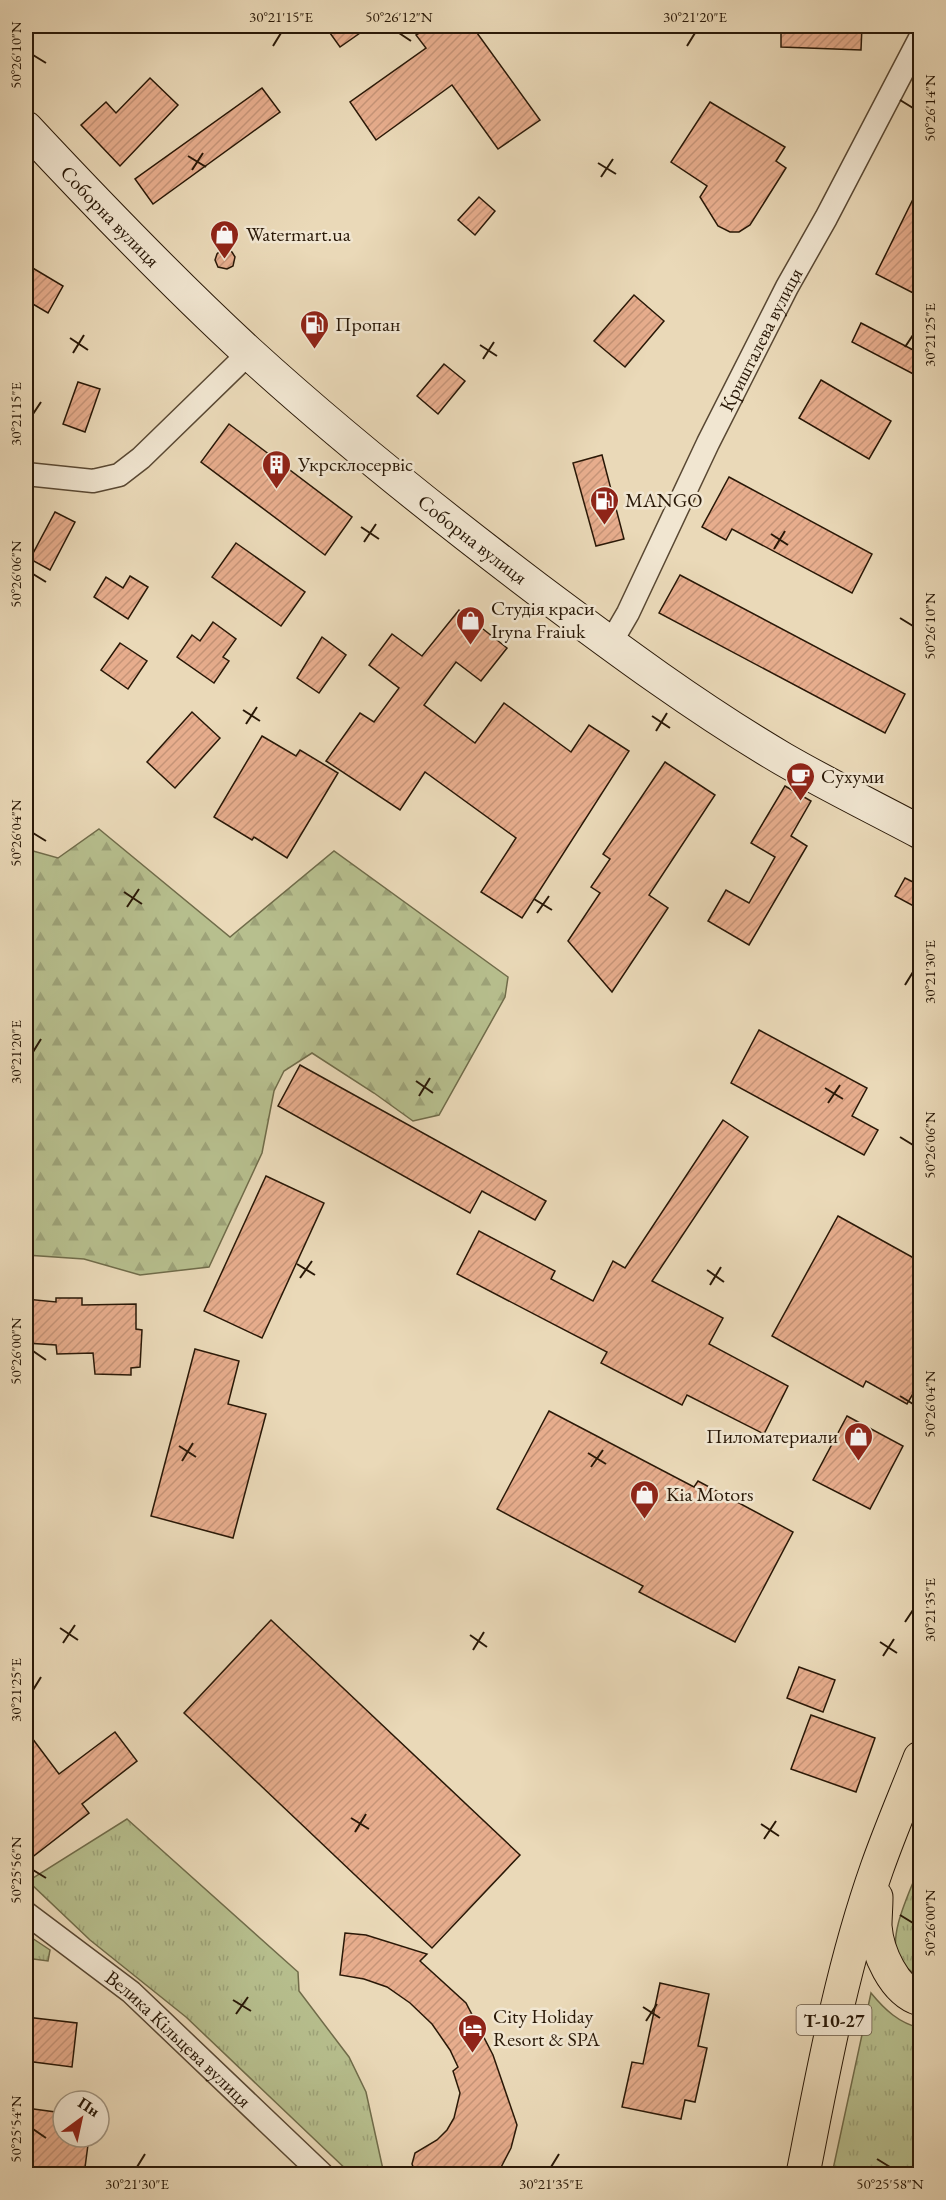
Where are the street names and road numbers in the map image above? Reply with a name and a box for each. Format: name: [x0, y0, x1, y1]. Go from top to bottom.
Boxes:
street label: Соборна вулиця: [55, 160, 166, 273]
street label: Кришталева вулиця: [713, 263, 808, 416]
street label: Соборна вулиця: [412, 488, 533, 590]
street label: Велика Кільцева вулиця: [100, 1964, 257, 2113]
road number: Т-10-27: [796, 2005, 872, 2035]

